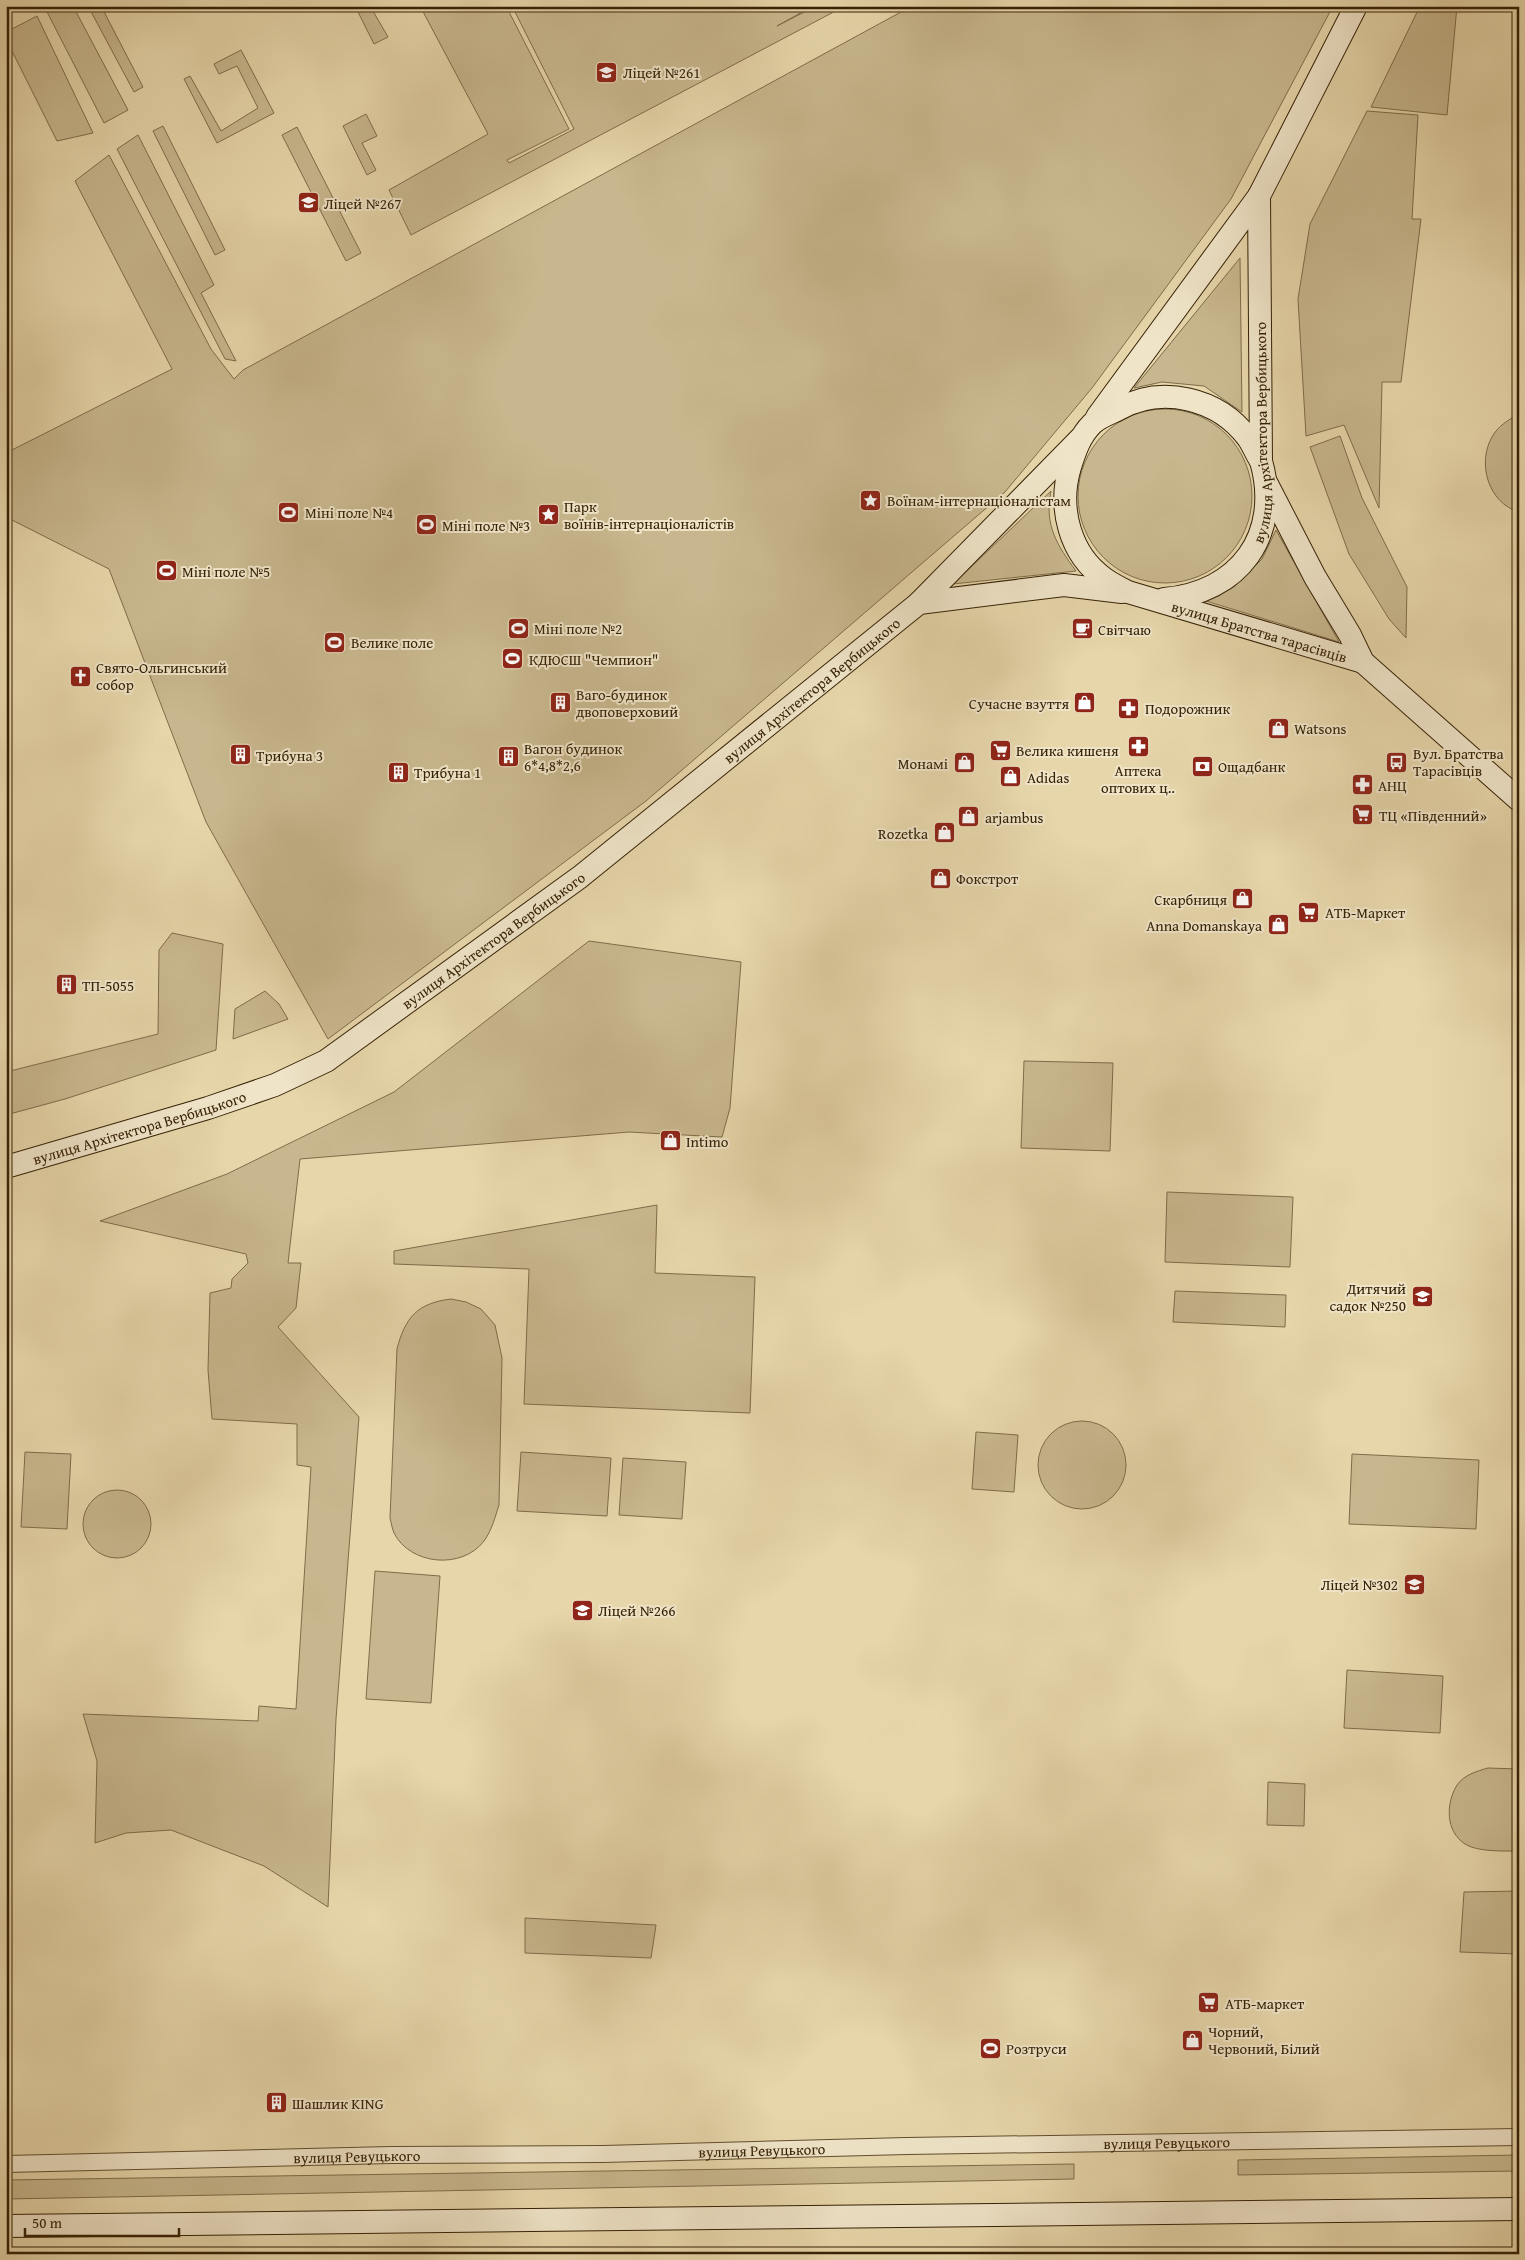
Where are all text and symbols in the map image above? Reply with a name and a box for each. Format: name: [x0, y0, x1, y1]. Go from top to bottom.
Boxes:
school or university icon: Ліцей №261: [595, 60, 619, 84]
place label: Ліцей №261: [623, 62, 700, 83]
school or university icon: Ліцей №267: [296, 191, 320, 215]
place label: Ліцей №267: [324, 193, 401, 214]
street label: вулиця Архітектора Вербицького: [1247, 321, 1277, 546]
place icon: Воїнам-інтернаціоналістам: [859, 488, 883, 512]
place label: Воїнам-інтернаціоналістам: [887, 490, 1071, 511]
place label: Парк воїнів-інтернаціоналістів: [564, 496, 734, 534]
sports icon: Міні поле №4: [277, 500, 301, 524]
place label: Міні поле №4: [305, 502, 393, 523]
place icon: Парк воїнів-інтернаціоналістів: [536, 503, 560, 527]
sports icon: Міні поле №3: [414, 513, 438, 537]
place label: Міні поле №3: [442, 515, 530, 536]
sports icon: Міні поле №5: [154, 559, 178, 583]
place label: Міні поле №5: [182, 561, 270, 582]
street label: вулиця Братства тарасівців: [1169, 595, 1350, 667]
street label: вулиця Архітектора Вербицького: [719, 612, 905, 768]
sports icon: Міні поле №2: [506, 616, 530, 640]
cafe icon: Світчаю: [1070, 617, 1094, 641]
place label: Міні поле №2: [534, 618, 622, 639]
place label: Світчаю: [1098, 619, 1151, 640]
sports icon: Велике поле: [323, 630, 347, 654]
place label: Велике поле: [351, 632, 433, 653]
sports icon: КДЮСШ "Чемпион": [501, 647, 525, 671]
place label: КДЮСШ "Чемпион": [529, 649, 658, 670]
place label: Свято-Ольгинський собор: [96, 657, 227, 695]
church icon: Свято-Ольгинський собор: [68, 664, 92, 688]
place label: Ваго-будинок двоповерховий: [576, 684, 678, 722]
building icon: Ваго-будинок двоповерховий: [548, 691, 572, 715]
shop icon: Сучасне взуття: [1073, 691, 1097, 715]
place label: Сучасне взуття: [969, 693, 1069, 714]
pharmacy icon: Подорожник: [1117, 696, 1141, 720]
place label: Подорожник: [1145, 698, 1230, 719]
shop icon: Watsons: [1266, 716, 1290, 740]
place label: Watsons: [1294, 718, 1347, 739]
pharmacy icon: Аптека оптових ц‥: [1126, 735, 1150, 759]
place label: Вагон будинок 6*4,8*2,6: [524, 738, 622, 776]
supermarket icon: Велика кишеня: [988, 738, 1012, 762]
place label: Велика кишеня: [1016, 740, 1119, 761]
building icon: Трибуна 3: [228, 743, 252, 767]
place label: Вул. Братства Тарасівців: [1413, 743, 1505, 781]
place label: Трибуна 3: [256, 745, 323, 766]
building icon: Вагон будинок 6*4,8*2,6: [496, 745, 520, 769]
bus stop icon: Вул. Братства Тарасівців: [1385, 750, 1409, 774]
shop icon: Монамі: [952, 751, 976, 775]
place label: Монамі: [898, 753, 948, 774]
bank icon: Ощадбанк: [1190, 754, 1214, 778]
place label: Ощадбанк: [1218, 756, 1285, 777]
building icon: Трибуна 1: [386, 760, 410, 784]
place label: Аптека оптових ц‥: [1101, 760, 1175, 798]
place label: Трибуна 1: [414, 762, 481, 783]
shop icon: Adidas: [999, 765, 1023, 789]
place label: Adidas: [1027, 767, 1069, 788]
pharmacy icon: АНЦ: [1350, 773, 1374, 797]
place label: АНЦ: [1378, 775, 1407, 796]
supermarket icon: ТЦ «Південний»: [1351, 803, 1375, 827]
shop icon: arjambus: [957, 805, 981, 829]
place label: ТЦ «Південний»: [1379, 805, 1487, 826]
place label: arjambus: [985, 807, 1044, 828]
shop icon: Rozetka: [932, 821, 956, 845]
place label: Rozetka: [878, 823, 928, 844]
street label: вулиця Архітектора Вербицького: [397, 866, 589, 1013]
shop icon: Фокстрот: [928, 866, 952, 890]
place label: Фокстрот: [956, 868, 1019, 889]
shop icon: Скарбниця: [1231, 887, 1255, 911]
place label: Скарбниця: [1154, 889, 1227, 910]
supermarket icon: АТБ-Маркет: [1297, 900, 1321, 924]
place label: АТБ-Маркет: [1325, 902, 1406, 923]
shop icon: Anna Domanskaya: [1266, 913, 1290, 937]
place label: Anna Domanskaya: [1146, 915, 1262, 936]
building icon: ТП-5055: [54, 973, 78, 997]
place label: ТП-5055: [82, 975, 134, 996]
street label: вулиця Архітектора Вербицького: [30, 1085, 249, 1169]
shop icon: Intimo: [658, 1129, 682, 1153]
place label: Intimo: [686, 1131, 729, 1152]
place label: Дитячий садок №250: [1329, 1278, 1406, 1316]
school or university icon: Дитячий садок №250: [1410, 1285, 1434, 1309]
school or university icon: Ліцей №302: [1402, 1572, 1426, 1596]
place label: Ліцей №302: [1321, 1574, 1398, 1595]
school or university icon: Ліцей №266: [570, 1598, 594, 1622]
place label: Ліцей №266: [598, 1600, 675, 1621]
supermarket icon: АТБ-маркет: [1197, 1991, 1221, 2015]
place label: АТБ-маркет: [1225, 1993, 1305, 2014]
place label: Чорний, Червоний, Білий: [1208, 2021, 1320, 2059]
shop icon: Чорний, Червоний, Білий: [1180, 2028, 1204, 2052]
sports icon: Розтруси: [978, 2036, 1002, 2060]
place label: Розтруси: [1006, 2038, 1067, 2059]
building icon: Шашлик KING: [264, 2091, 288, 2115]
place label: Шашлик KING: [292, 2093, 384, 2114]
street label: вулиця Ревуцького: [1103, 2131, 1231, 2154]
street label: вулиця Ревуцького: [698, 2138, 826, 2162]
street label: вулиця Ревуцького: [293, 2144, 421, 2168]
scale bar: [25, 2205, 179, 2237]
text: 50 m: [32, 2212, 63, 2233]

